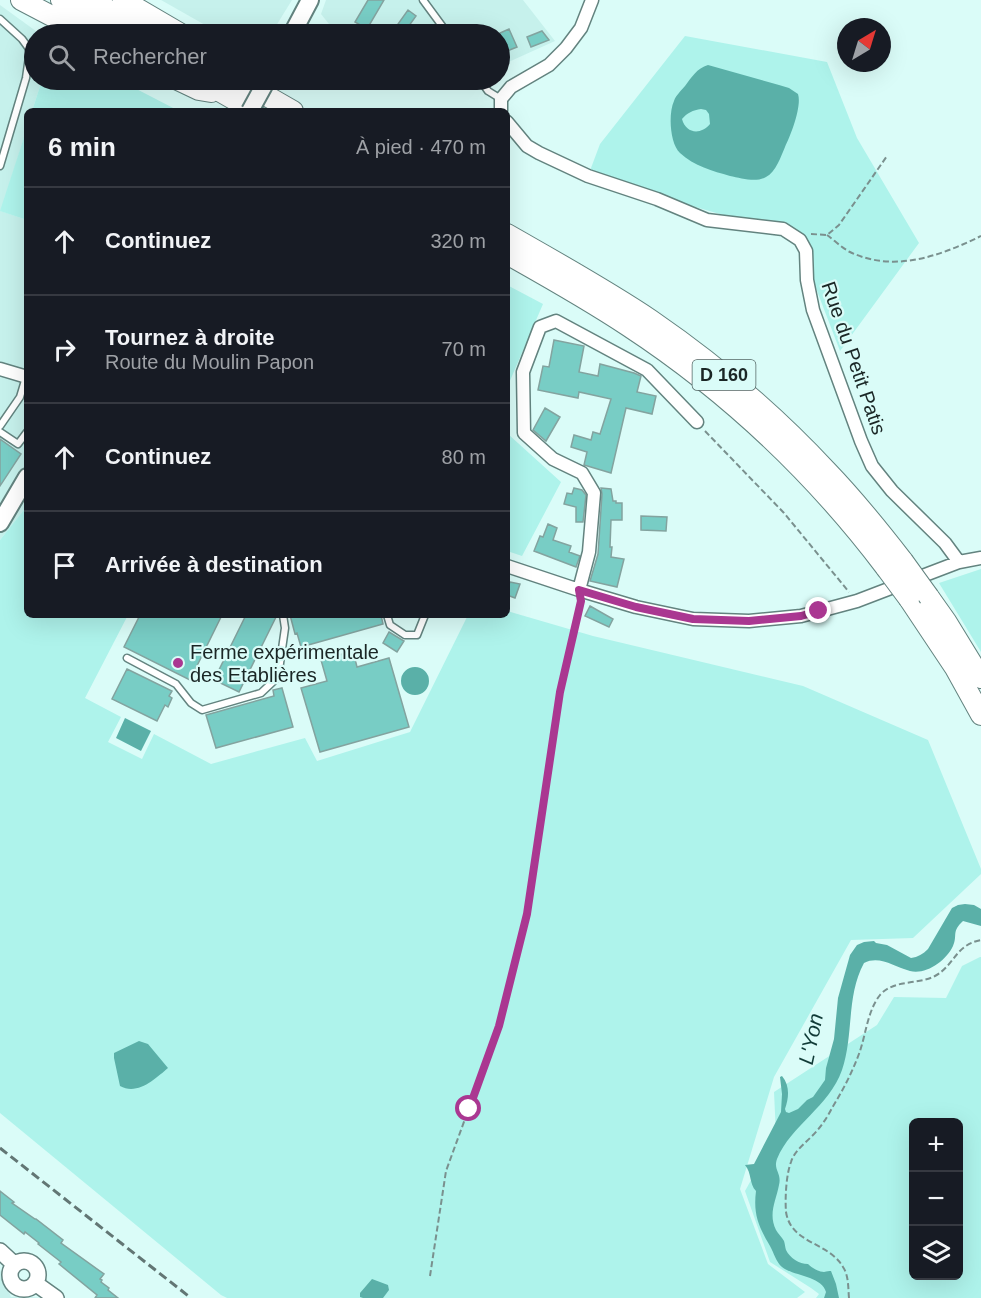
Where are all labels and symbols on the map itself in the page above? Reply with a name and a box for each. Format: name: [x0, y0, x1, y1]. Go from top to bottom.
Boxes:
north arrow: [837, 18, 891, 72]
street label: Rue du Petit Patis: [818, 279, 890, 437]
road number: D 160: [692, 360, 756, 390]
route end: [805, 597, 831, 623]
place label: Ferme expérimentale des Etablières: [190, 641, 379, 686]
marker: Ferme expérimentale des Etablières: [171, 656, 185, 670]
water label: L'Yon: [794, 1011, 827, 1067]
route start: [455, 1095, 481, 1121]

